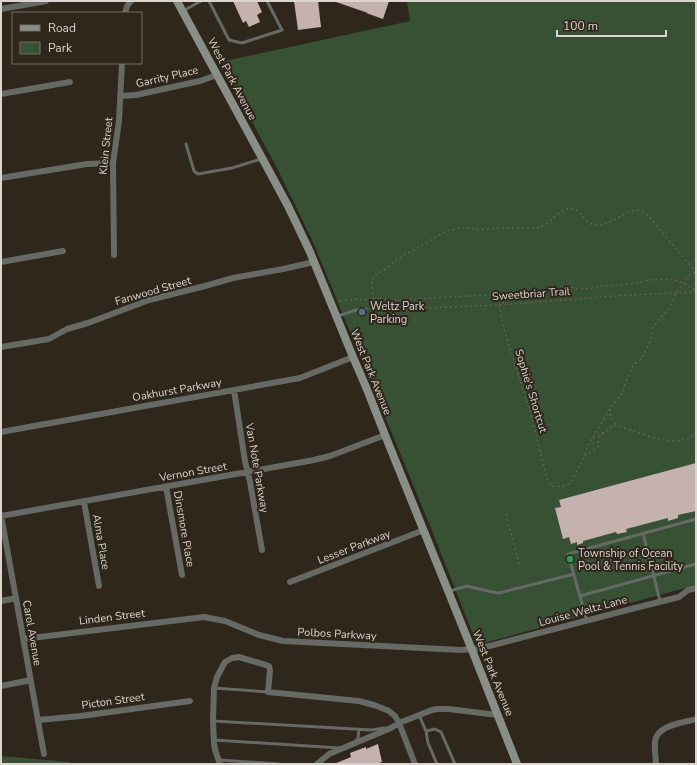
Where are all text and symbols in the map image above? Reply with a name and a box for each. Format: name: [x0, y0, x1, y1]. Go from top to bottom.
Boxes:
legend: [12, 12, 142, 64]
scale bar: [557, 12, 666, 38]
text: 100 m: [563, 18, 598, 34]
text: Road: [48, 20, 76, 36]
street label: West Park Avenue: [204, 35, 260, 123]
text: Park: [48, 40, 73, 56]
street label: Garrity Place: [134, 63, 200, 91]
street label: Klein Street: [96, 116, 116, 175]
street label: Fanwood Street: [113, 273, 193, 309]
street label: Sweetbriar Trail: [491, 284, 571, 304]
place label: Weltz Park Parking: [370, 299, 425, 327]
marker: Weltz Park Parking: [357, 307, 367, 317]
street label: West Park Avenue: [347, 327, 395, 417]
street label: Sophie's Shortcut: [511, 347, 551, 435]
street label: Oakhurst Parkway: [131, 375, 223, 405]
street label: Van Note Parkway: [242, 421, 272, 514]
street label: Vernon Street: [157, 459, 228, 485]
street label: Dinsmore Place: [170, 490, 198, 568]
street label: Alma Place: [89, 513, 113, 571]
street label: Lesser Parkway: [315, 526, 393, 568]
place label: Township of Ocean Pool & Tennis Facility: [578, 546, 683, 574]
marker: Township of Ocean Pool & Tennis Facility: [565, 554, 575, 564]
street label: Louise Weltz Lane: [537, 592, 629, 630]
street label: Carol Avenue: [19, 599, 45, 667]
street label: Linden Street: [78, 606, 146, 628]
street label: Polbos Parkway: [297, 624, 377, 644]
street label: West Park Avenue: [469, 628, 517, 718]
street label: Picton Street: [80, 689, 146, 713]

